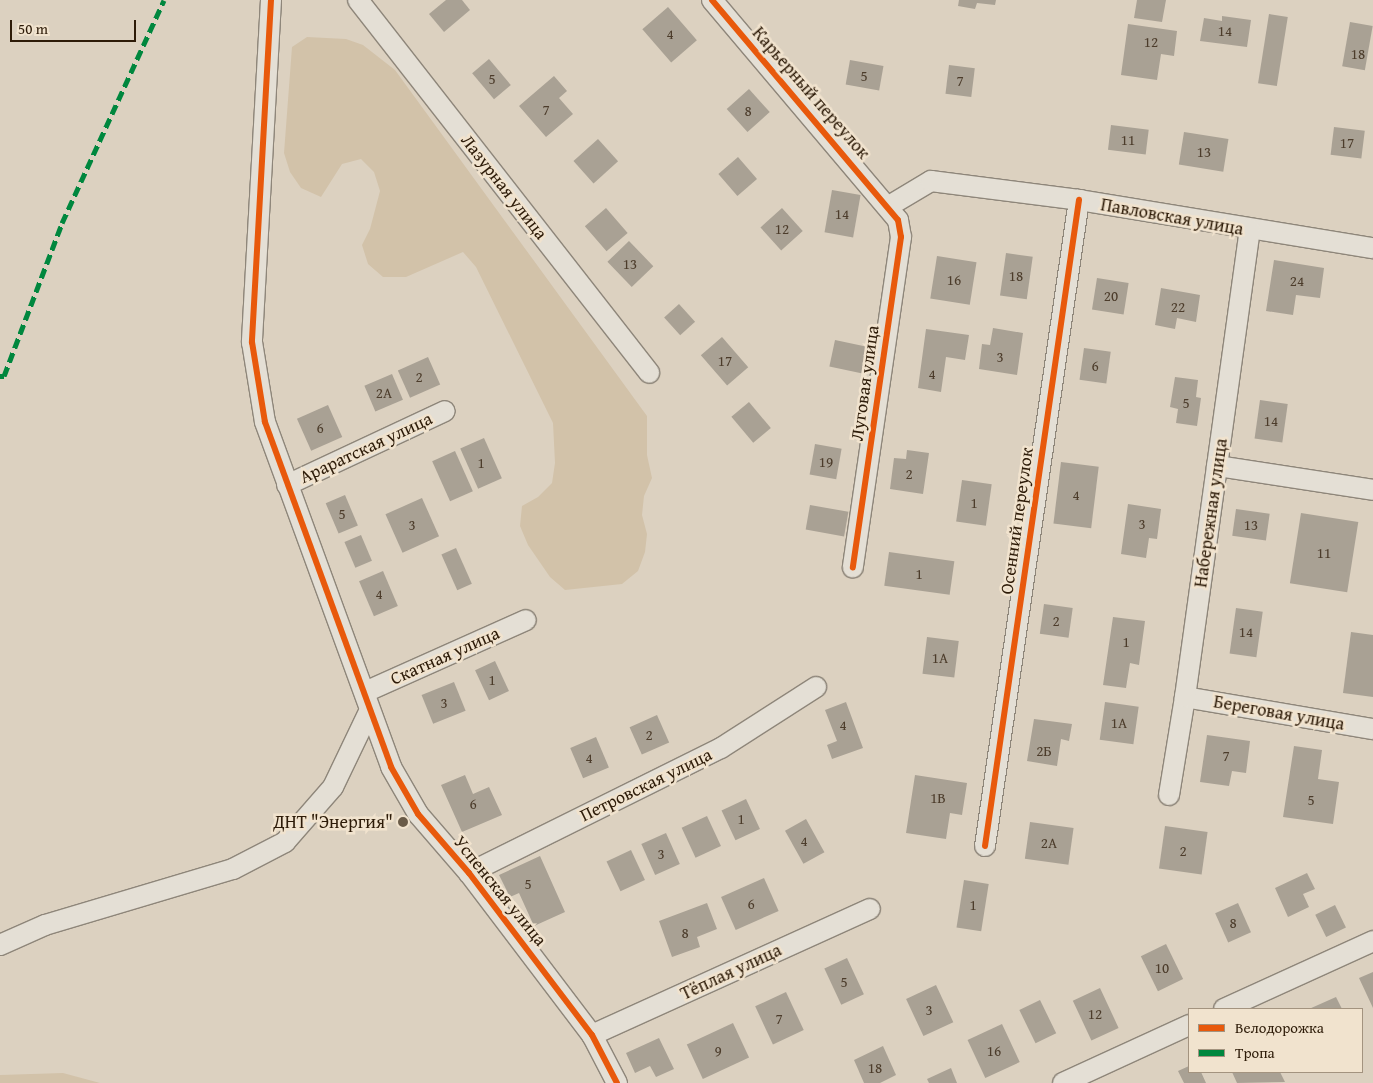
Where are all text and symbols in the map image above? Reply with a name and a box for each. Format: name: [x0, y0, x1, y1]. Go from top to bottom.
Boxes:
scale bar: [12, 10, 139, 42]
text: 50 m: [18, 18, 48, 39]
street label: Карьерный переулок: [748, 22, 874, 164]
house number: 14: [1218, 22, 1232, 40]
house number: 4: [666, 25, 674, 43]
house number: 12: [1144, 33, 1158, 51]
house number: 18: [1351, 45, 1365, 63]
house number: 5: [860, 67, 868, 85]
house number: 5: [488, 70, 496, 88]
house number: 7: [956, 72, 964, 90]
house number: 7: [542, 101, 550, 119]
house number: 8: [744, 102, 752, 120]
street label: Лазурная улица: [456, 130, 552, 244]
house number: 11: [1121, 131, 1135, 149]
house number: 17: [1340, 134, 1354, 152]
house number: 13: [1197, 143, 1211, 161]
street label: Павловская улица: [1099, 194, 1245, 240]
house number: 14: [835, 205, 849, 223]
house number: 12: [775, 220, 789, 238]
house number: 13: [623, 255, 637, 273]
house number: 18: [1009, 267, 1023, 285]
house number: 16: [947, 271, 961, 289]
house number: 24: [1290, 272, 1304, 290]
house number: 20: [1104, 287, 1118, 305]
house number: 22: [1171, 298, 1185, 316]
street label: Луговая улица: [846, 324, 884, 442]
house number: 3: [996, 348, 1004, 366]
house number: 17: [718, 352, 732, 370]
house number: 6: [1091, 357, 1099, 375]
house number: 4: [928, 365, 936, 383]
house number: 2: [415, 368, 423, 386]
house number: 2А: [376, 384, 392, 402]
house number: 5: [1182, 394, 1190, 412]
street label: Араратская улица: [296, 408, 436, 488]
house number: 14: [1264, 412, 1278, 430]
house number: 6: [316, 419, 324, 437]
street label: Набережная улица: [1190, 437, 1232, 589]
street label: Осенний переулок: [996, 446, 1038, 596]
house number: 19: [819, 453, 833, 471]
house number: 1: [477, 454, 485, 472]
house number: 2: [905, 465, 913, 483]
house number: 4: [1072, 486, 1080, 504]
house number: 1: [970, 494, 978, 512]
house number: 5: [338, 505, 346, 523]
house number: 3: [1138, 515, 1146, 533]
house number: 3: [408, 516, 416, 534]
house number: 13: [1244, 516, 1258, 534]
house number: 11: [1317, 544, 1331, 562]
house number: 1: [915, 565, 923, 583]
house number: 4: [375, 585, 383, 603]
house number: 2: [1052, 612, 1060, 630]
street label: Скатная улица: [387, 622, 503, 690]
house number: 14: [1239, 623, 1253, 641]
house number: 1: [1122, 633, 1130, 651]
house number: 1А: [932, 649, 948, 667]
house number: 1: [488, 671, 496, 689]
street label: Береговая улица: [1212, 691, 1346, 735]
house number: 3: [440, 694, 448, 712]
house number: 1А: [1111, 714, 1127, 732]
house number: 4: [839, 716, 847, 734]
house number: 2: [645, 726, 653, 744]
house number: 2Б: [1036, 742, 1052, 760]
street label: Петровская улица: [577, 744, 715, 826]
house number: 7: [1222, 747, 1230, 765]
house number: 4: [585, 749, 593, 767]
house number: 1В: [930, 789, 946, 807]
house number: 5: [1307, 791, 1315, 809]
house number: 6: [469, 795, 477, 813]
house number: 1: [737, 810, 745, 828]
place label: ДНТ "Энергия": [273, 811, 393, 833]
marker: ДНТ "Энергия": [397, 816, 409, 828]
street label: Успенская улица: [449, 832, 551, 950]
house number: 4: [800, 832, 808, 850]
house number: 2А: [1041, 834, 1057, 852]
house number: 2: [1179, 842, 1187, 860]
house number: 3: [657, 845, 665, 863]
house number: 5: [524, 875, 532, 893]
house number: 6: [747, 895, 755, 913]
house number: 1: [969, 896, 977, 914]
house number: 8: [1229, 914, 1237, 932]
house number: 8: [681, 924, 689, 942]
street label: Тёплая улица: [677, 939, 785, 1005]
house number: 10: [1155, 959, 1169, 977]
house number: 5: [840, 973, 848, 991]
house number: 3: [925, 1001, 933, 1019]
house number: 12: [1088, 1005, 1102, 1023]
legend: [1188, 1008, 1363, 1073]
house number: 7: [775, 1010, 783, 1028]
text: Велодорожка: [1235, 1017, 1324, 1038]
house number: 9: [714, 1042, 722, 1060]
house number: 16: [987, 1042, 1001, 1060]
text: Тропа: [1235, 1042, 1275, 1063]
house number: 18: [868, 1059, 882, 1077]

